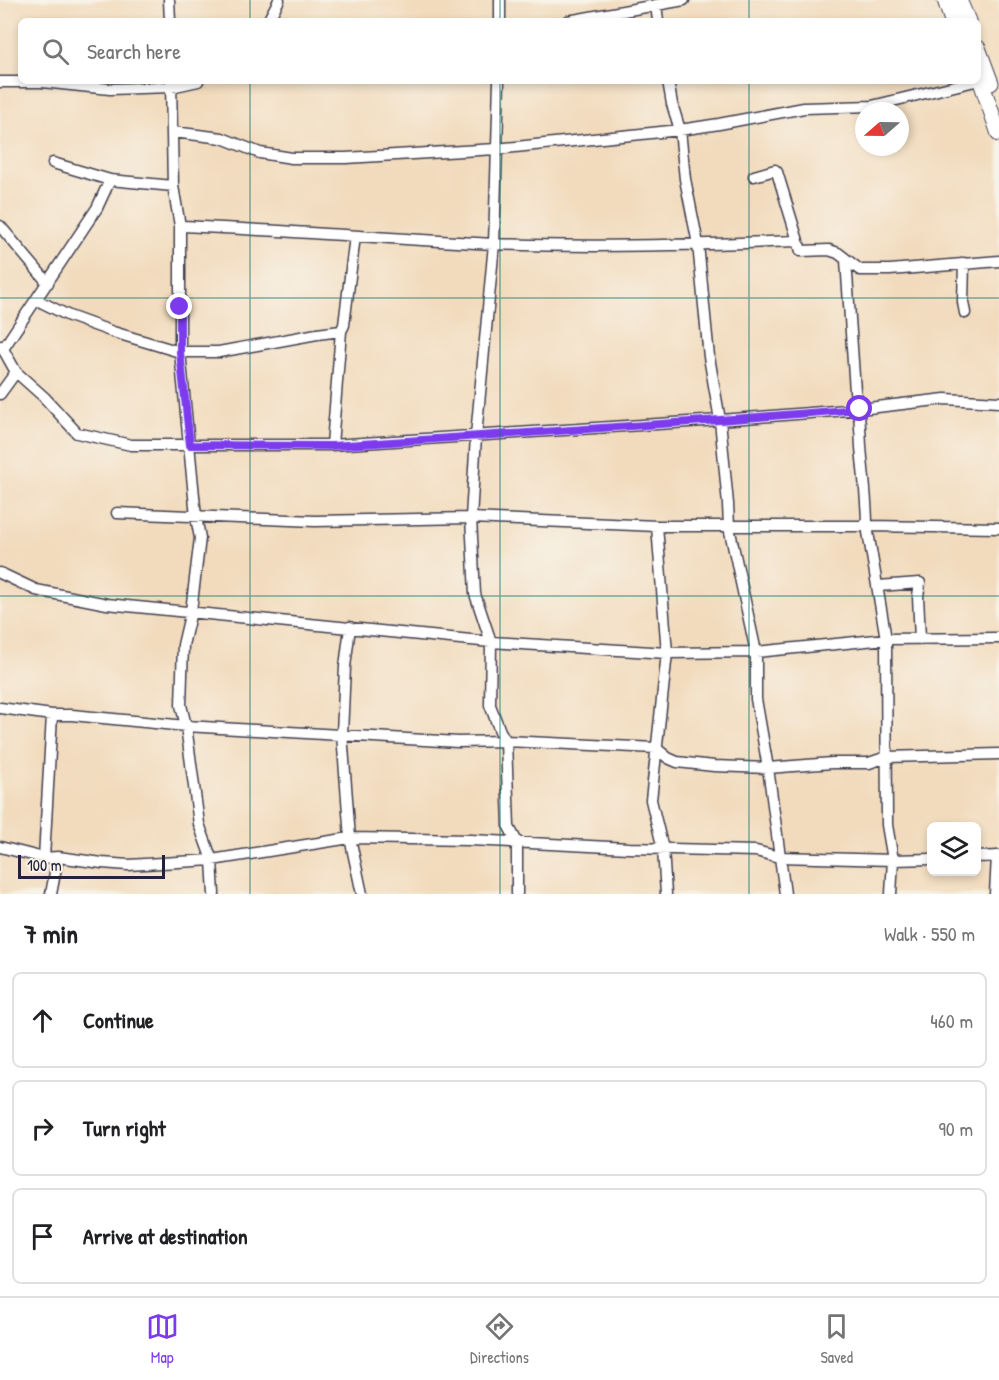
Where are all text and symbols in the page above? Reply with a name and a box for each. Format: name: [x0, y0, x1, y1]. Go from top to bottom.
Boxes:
search box: [18, 18, 981, 84]
icon: search: [39, 35, 72, 68]
text: Search here: [87, 36, 181, 66]
north arrow: [855, 102, 909, 156]
route end: [166, 293, 192, 319]
route start: [846, 395, 872, 421]
map controls: [927, 822, 981, 876]
button: layers: [927, 822, 981, 876]
scale bar: [18, 852, 165, 880]
text: 100 m: [27, 854, 62, 876]
text: 7 min: [24, 916, 78, 951]
text: Walk · 550 m: [884, 920, 975, 947]
icon: ahead: [26, 1004, 59, 1037]
text: Continue: [83, 1005, 154, 1035]
text: 460 m: [930, 1007, 973, 1034]
icon: right: [26, 1112, 59, 1145]
text: Turn right: [83, 1113, 166, 1143]
text: 90 m: [939, 1115, 973, 1142]
icon: arrive: [26, 1220, 59, 1253]
text: Arrive at destination: [83, 1221, 248, 1251]
tab: Map: [146, 1310, 179, 1368]
tab: Directions: [470, 1310, 529, 1368]
tab: Saved: [820, 1310, 853, 1368]

